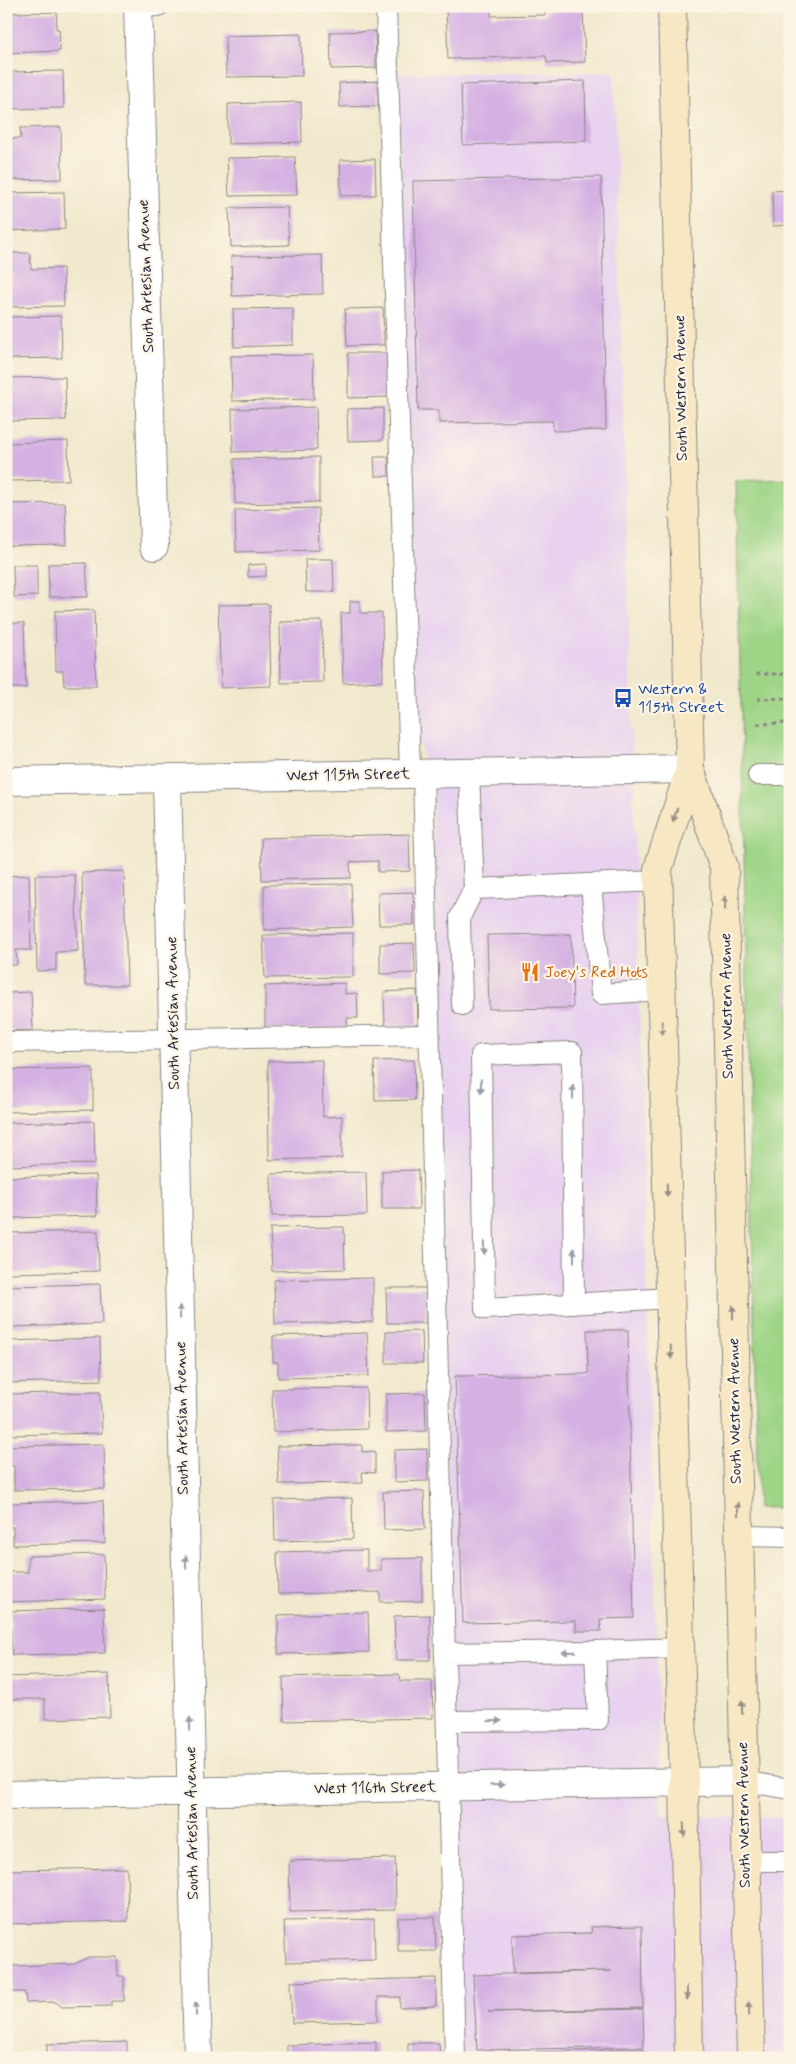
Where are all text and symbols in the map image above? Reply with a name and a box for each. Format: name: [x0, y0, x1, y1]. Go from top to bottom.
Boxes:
street label: South Artesian Avenue: [133, 199, 159, 353]
street label: South Western Avenue: [669, 315, 693, 461]
place label: Western & 115th Street: [638, 679, 725, 718]
bus stop icon: Western & 115th Street: [612, 687, 634, 709]
street label: West 115th Street: [286, 763, 411, 787]
one-way arrow: [671, 808, 678, 823]
one-way arrow: [720, 894, 728, 910]
street label: South Western Avenue: [715, 933, 739, 1079]
street label: South Artesian Avenue: [161, 936, 185, 1090]
restaurant icon: Joey's Red Hots: [519, 961, 541, 983]
place label: Joey's Red Hots: [545, 962, 648, 983]
one-way arrow: [658, 1020, 666, 1036]
one-way arrow: [478, 1078, 486, 1094]
one-way arrow: [569, 1084, 577, 1100]
one-way arrow: [663, 1182, 671, 1198]
one-way arrow: [481, 1240, 489, 1256]
one-way arrow: [570, 1247, 578, 1263]
one-way arrow: [175, 1303, 183, 1319]
one-way arrow: [729, 1303, 737, 1319]
street label: South Western Avenue: [723, 1338, 747, 1484]
street label: South Artesian Avenue: [170, 1341, 194, 1495]
one-way arrow: [667, 1345, 675, 1361]
one-way arrow: [733, 1501, 741, 1517]
one-way arrow: [181, 1553, 189, 1569]
one-way arrow: [561, 1648, 577, 1656]
one-way arrow: [738, 1698, 746, 1714]
one-way arrow: [185, 1716, 193, 1732]
one-way arrow: [488, 1717, 504, 1725]
street label: South Western Avenue: [732, 1742, 756, 1888]
street label: South Artesian Avenue: [180, 1746, 204, 1900]
street label: West 116th Street: [314, 1776, 437, 1800]
one-way arrow: [489, 1781, 505, 1789]
one-way arrow: [681, 1823, 689, 1839]
one-way arrow: [684, 1985, 692, 2001]
one-way arrow: [192, 2001, 200, 2017]
one-way arrow: [745, 2001, 753, 2017]

